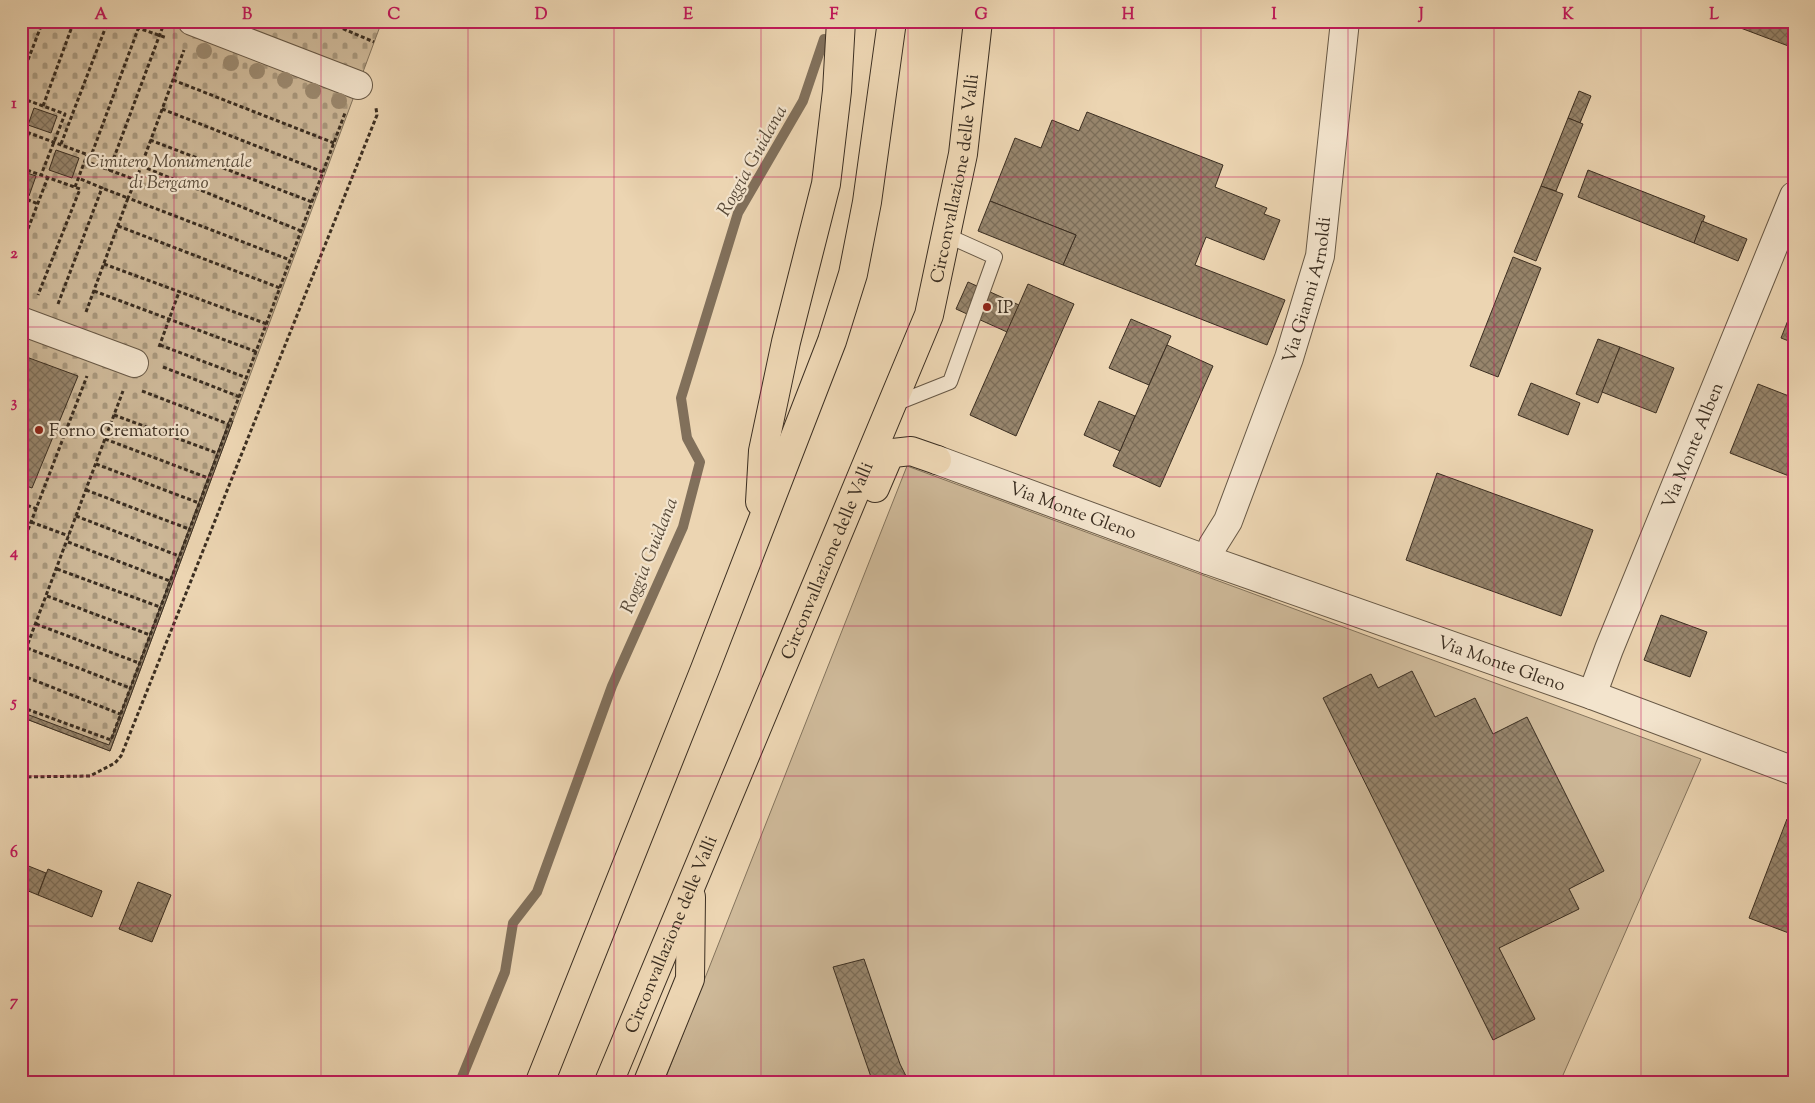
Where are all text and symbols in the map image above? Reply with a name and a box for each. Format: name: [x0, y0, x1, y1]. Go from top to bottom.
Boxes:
text: A: [95, 4, 108, 27]
text: B: [242, 4, 252, 27]
text: C: [388, 4, 401, 27]
text: D: [535, 4, 548, 27]
text: E: [683, 4, 693, 27]
text: F: [830, 4, 839, 27]
text: G: [974, 4, 988, 27]
text: H: [1122, 4, 1135, 27]
text: I: [1271, 4, 1277, 27]
text: J: [1417, 4, 1424, 27]
text: K: [1562, 4, 1574, 27]
text: L: [1709, 4, 1719, 27]
street label: Circonvallazione delle Valli: [925, 73, 987, 286]
text: 1: [11, 93, 17, 116]
water label: Roggia Guidana: [712, 101, 795, 222]
park label: Cimitero Monumentale di Bergamo: [86, 150, 252, 197]
street label: Via Gianni Arnoldi: [1277, 216, 1339, 367]
text: 2: [10, 243, 18, 266]
place label: IP: [997, 296, 1013, 322]
marker: IP: [981, 301, 993, 313]
street label: Via Monte Alben: [1657, 379, 1732, 513]
text: 3: [11, 392, 18, 415]
place label: Forno Crematorio: [49, 419, 190, 445]
marker: Forno Crematorio: [33, 424, 45, 436]
street label: Circonvallazione delle Valli: [776, 458, 881, 664]
street label: Via Monte Gleno: [1005, 477, 1140, 548]
water label: Roggia Guidana: [615, 494, 686, 618]
text: 4: [9, 542, 18, 565]
street label: Via Monte Gleno: [1433, 631, 1569, 700]
text: 5: [9, 692, 17, 715]
street label: Circonvallazione delle Valli: [620, 832, 725, 1038]
text: 6: [10, 842, 18, 865]
text: 7: [10, 991, 19, 1014]

